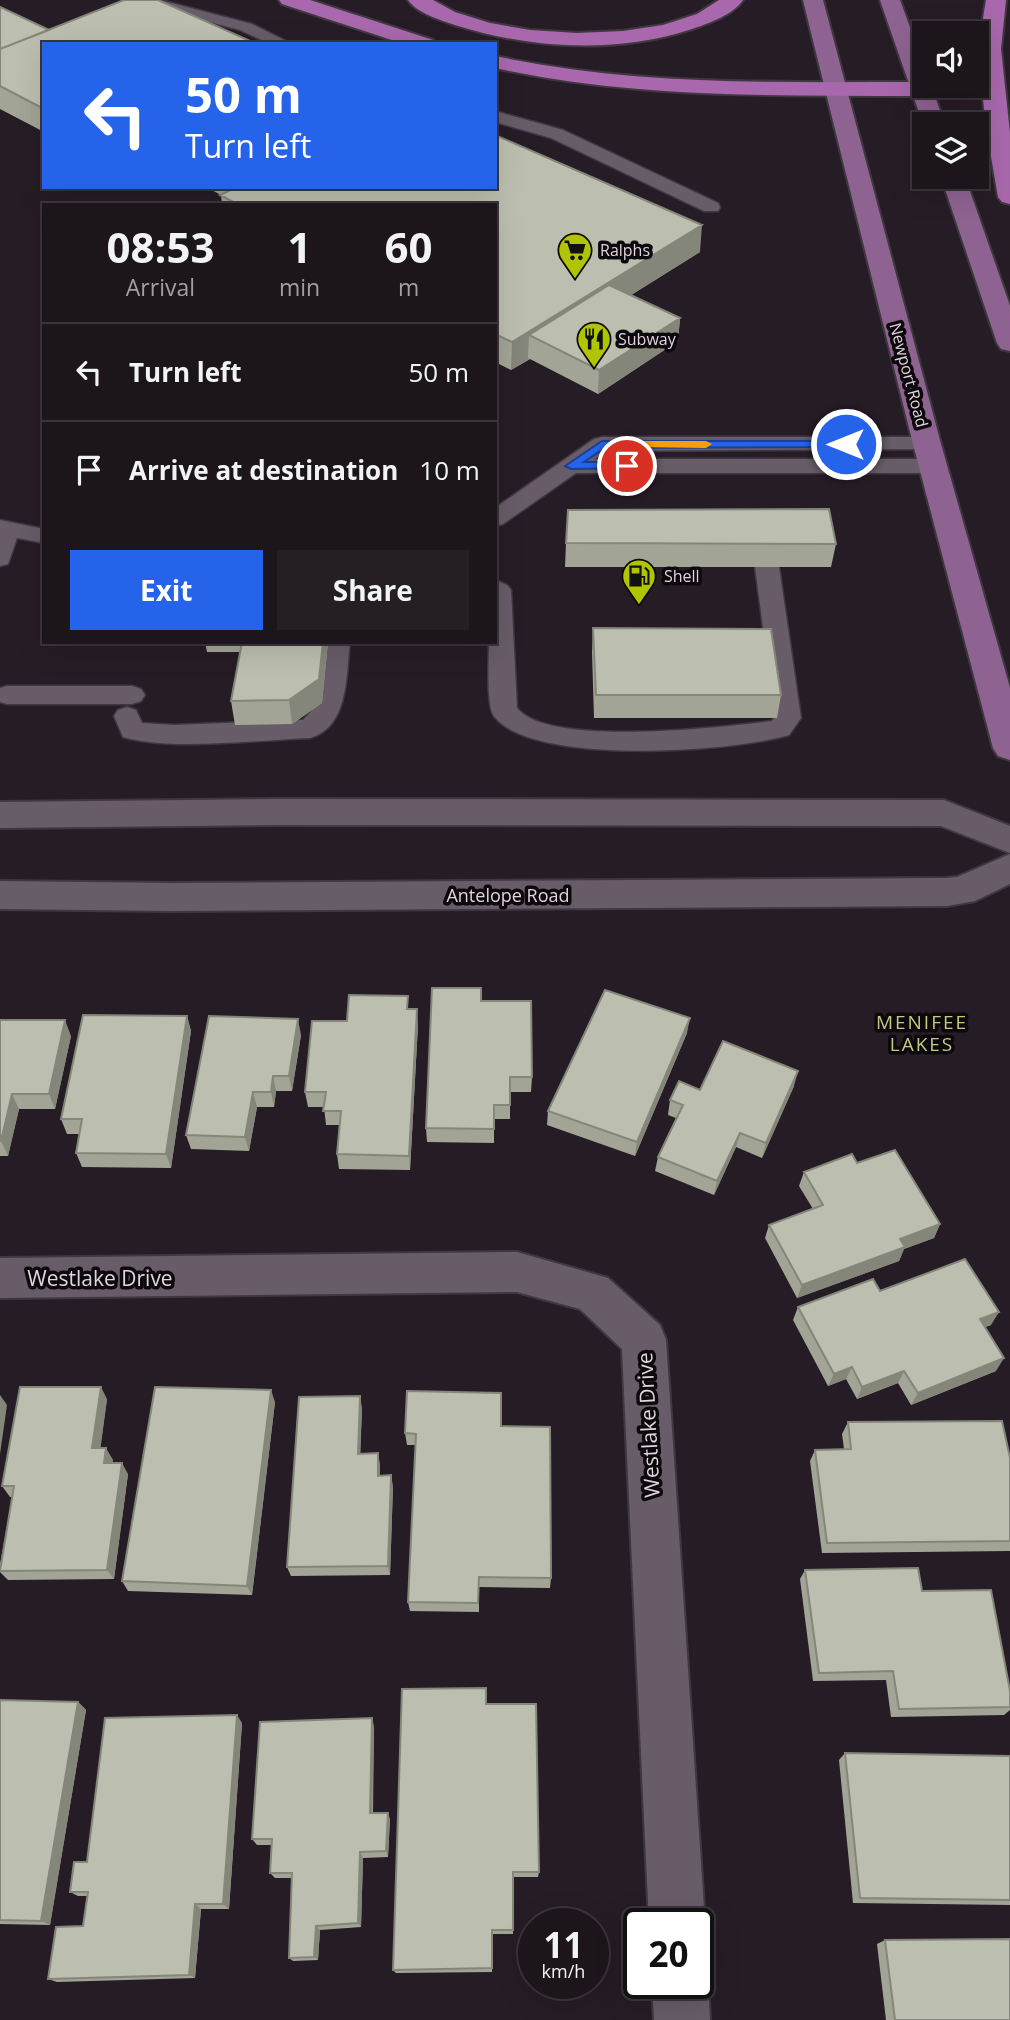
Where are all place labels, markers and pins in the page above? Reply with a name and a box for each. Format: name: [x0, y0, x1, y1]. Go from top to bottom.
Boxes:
supermarket icon: Ralphs: [556, 231, 594, 280]
place label: Ralphs: [600, 239, 650, 261]
restaurant icon: Subway: [575, 320, 613, 369]
place label: Subway: [618, 328, 677, 350]
pin: [597, 436, 657, 496]
fuel station icon: Shell: [620, 557, 658, 606]
place label: Shell: [664, 565, 700, 587]

